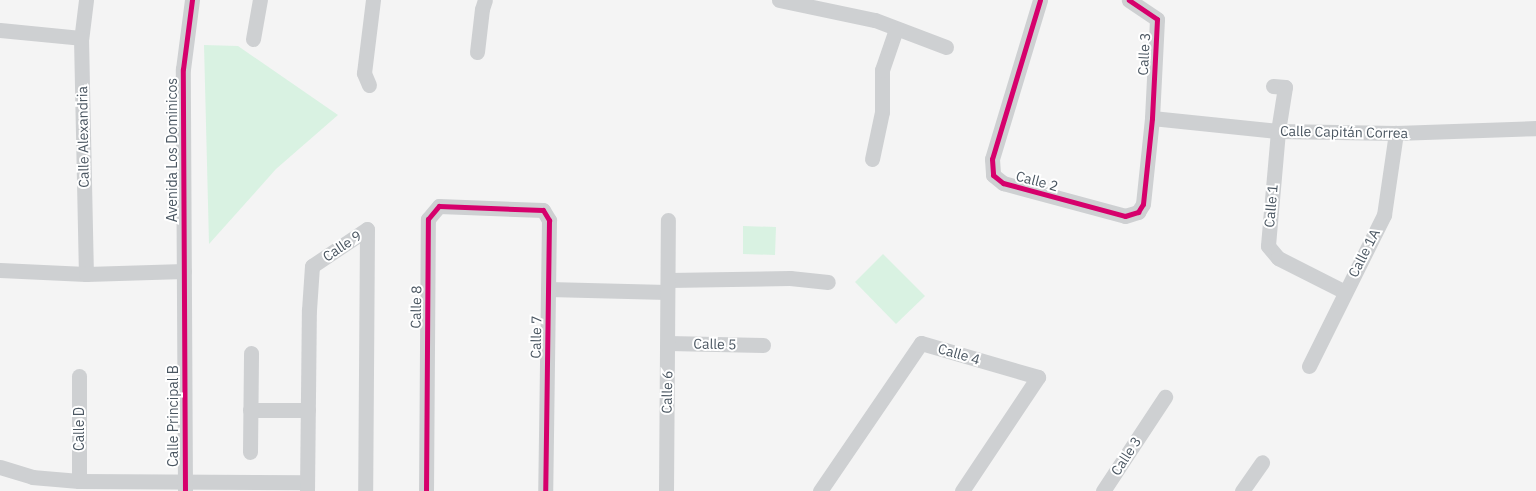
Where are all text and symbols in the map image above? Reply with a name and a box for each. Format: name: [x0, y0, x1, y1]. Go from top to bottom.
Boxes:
street label: Calle 3: [1134, 32, 1154, 76]
street label: Avenida Los Dominicos: [164, 78, 180, 222]
street label: Calle Alexandria: [74, 86, 92, 188]
street label: Calle Capitán Correa: [1280, 122, 1408, 142]
street label: Calle 2: [1014, 167, 1060, 195]
street label: Calle 1: [1261, 184, 1281, 228]
street label: Calle 1A: [1345, 226, 1383, 280]
street label: Calle 9: [319, 227, 365, 265]
street label: Calle 8: [407, 285, 425, 329]
street label: Calle 7: [527, 315, 545, 359]
street label: Calle 5: [693, 335, 737, 353]
street label: Calle 4: [936, 340, 982, 368]
street label: Calle Principal B: [165, 365, 181, 467]
street label: Calle 6: [658, 370, 676, 414]
street label: Calle D: [71, 407, 87, 451]
street label: Calle 3: [1107, 433, 1145, 479]

